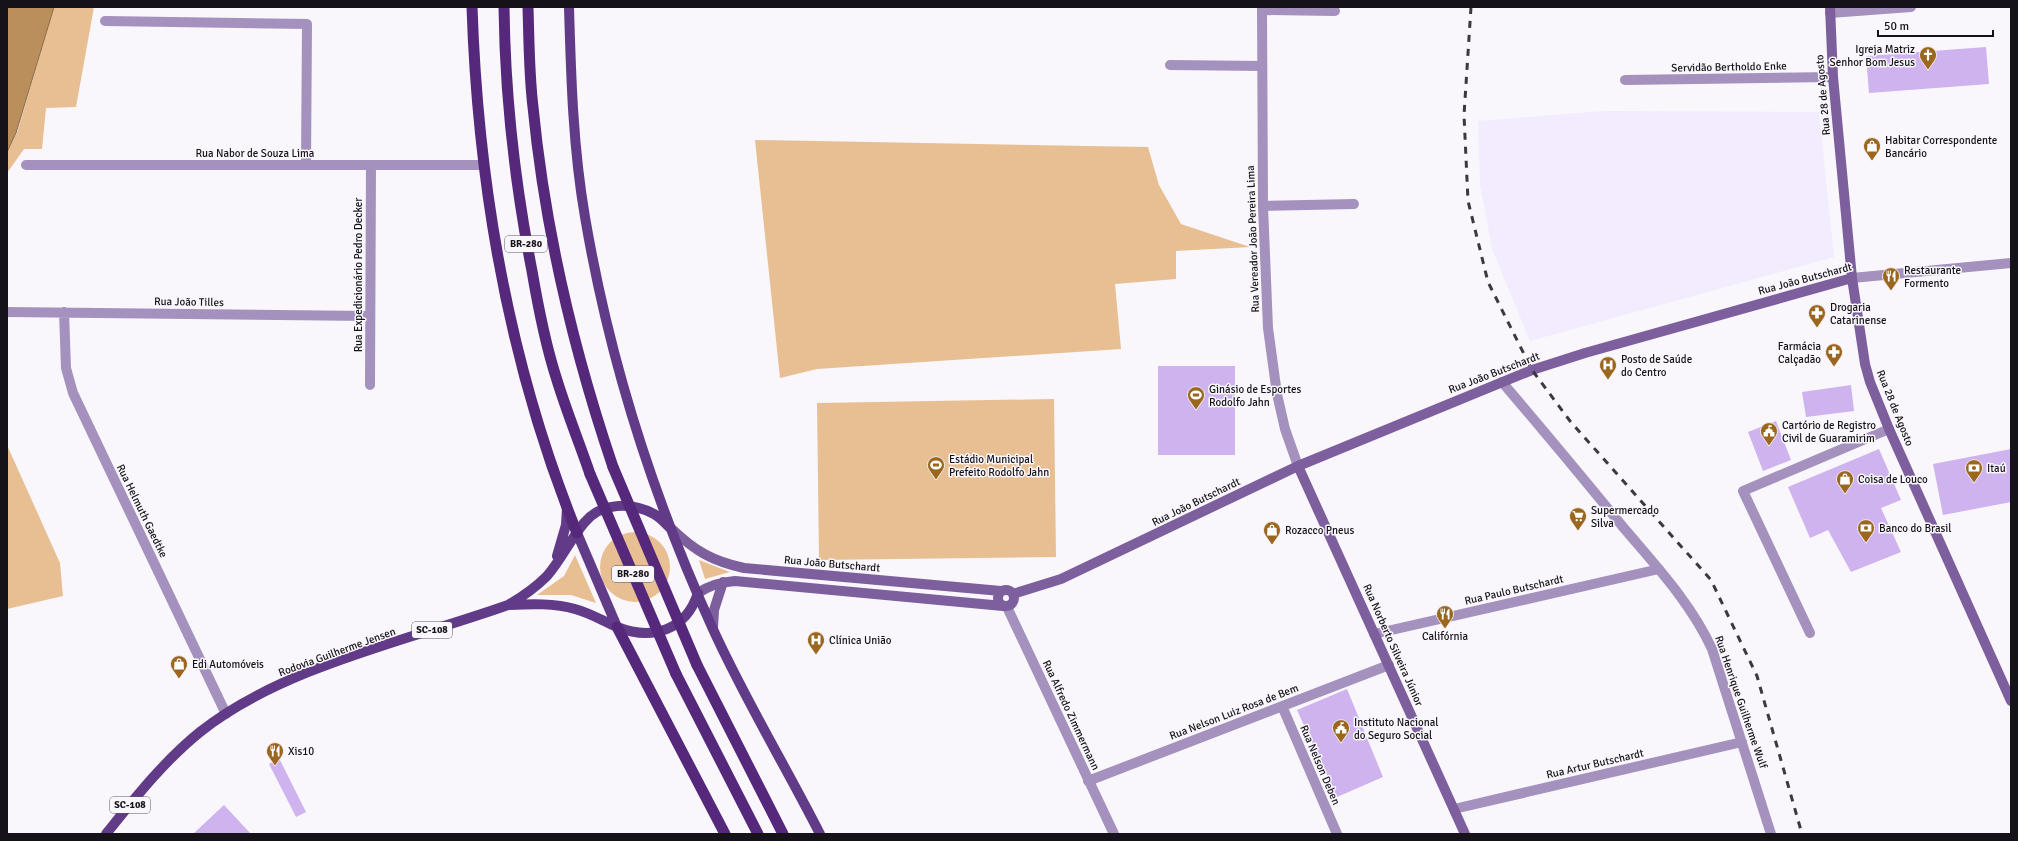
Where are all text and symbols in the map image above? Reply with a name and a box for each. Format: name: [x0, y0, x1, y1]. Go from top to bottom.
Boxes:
scale bar: [1878, 12, 1993, 38]
text: 50 m: [1884, 19, 1909, 34]
place label: Igreja Matriz Senhor Bom Jesus: [1830, 43, 1915, 69]
church icon: Igreja Matriz Senhor Bom Jesus: [1918, 45, 1938, 70]
street label: Rua 28 de Agosto: [1813, 54, 1833, 136]
street label: Servidão Bertholdo Enke: [1671, 59, 1787, 75]
place label: Habitar Correspondente Bancário: [1885, 134, 1997, 160]
shop icon: Habitar Correspondente Bancário: [1862, 136, 1882, 161]
street label: Rua Nabor de Souza Lima: [196, 147, 315, 160]
street label: Rua Vereador João Pereira Lima: [1244, 165, 1262, 313]
street label: Rua Expedicionário Pedro Decker: [352, 198, 365, 352]
road number: BR-280: [505, 236, 547, 252]
street label: Rua João Butschardt: [1757, 260, 1853, 298]
place label: Restaurante Formento: [1904, 264, 1961, 290]
restaurant icon: Restaurante Formento: [1881, 266, 1901, 291]
street label: Rua João Tilles: [154, 295, 224, 309]
place label: Drogaria Catarinense: [1830, 301, 1887, 327]
pharmacy icon: Drogaria Catarinense: [1807, 303, 1827, 328]
place label: Farmácia Calçadão: [1778, 340, 1821, 366]
pharmacy icon: Farmácia Calçadão: [1824, 342, 1844, 367]
street label: Rua João Butschardt: [1447, 350, 1541, 396]
place label: Posto de Saúde do Centro: [1621, 353, 1692, 379]
hospital icon: Posto de Saúde do Centro: [1598, 355, 1618, 380]
street label: Rua 28 de Agosto: [1874, 368, 1916, 448]
place label: Ginásio de Esportes Rodolfo Jahn: [1209, 383, 1301, 409]
sports icon: Ginásio de Esportes Rodolfo Jahn: [1186, 385, 1206, 410]
place label: Cartório de Registro Civil de Guaramirim: [1782, 419, 1876, 445]
public building icon: Cartório de Registro Civil de Guaramirim: [1759, 421, 1779, 446]
place label: Estádio Municipal Prefeito Rodolfo Jahn: [949, 453, 1049, 479]
sports icon: Estádio Municipal Prefeito Rodolfo Jahn: [926, 455, 946, 480]
bank icon: Itaú: [1964, 458, 1984, 483]
street label: Rua Helmuth Gaedtke: [114, 462, 170, 560]
place label: Itaú: [1987, 462, 2006, 475]
shop icon: Coisa de Louco: [1835, 469, 1855, 494]
place label: Coisa de Louco: [1858, 473, 1928, 486]
street label: Rua João Butschardt: [1150, 475, 1242, 529]
place label: Supermercado Silva: [1591, 504, 1659, 530]
supermarket icon: Supermercado Silva: [1568, 506, 1588, 531]
bank icon: Banco do Brasil: [1856, 518, 1876, 543]
shop icon: Rozacco Pneus: [1262, 520, 1282, 545]
place label: Banco do Brasil: [1879, 522, 1952, 535]
place label: Rozacco Pneus: [1285, 524, 1354, 537]
street label: Rua João Butschardt: [783, 553, 881, 575]
road number: BR-280: [612, 566, 654, 582]
street label: Rua Paulo Butschardt: [1463, 572, 1565, 608]
street label: Rua Norberto Silveira Júnior: [1360, 582, 1426, 708]
restaurant icon: Califórnia: [1435, 604, 1455, 629]
road number: SC-108: [412, 622, 452, 638]
street label: Rodovia Guilherme Jensen: [277, 625, 397, 679]
hospital icon: Clínica União: [806, 630, 826, 655]
place label: Califórnia: [1422, 630, 1469, 643]
place label: Clínica União: [829, 634, 892, 647]
street label: Rua Henrique Guilherme Wulf: [1712, 634, 1770, 771]
shop icon: Edi Automóveis: [169, 654, 189, 679]
place label: Edi Automóveis: [192, 658, 264, 671]
street label: Rua Alfredo Zimmermann: [1040, 658, 1102, 772]
street label: Rua Nelson Luiz Rosa de Bem: [1168, 681, 1300, 743]
place label: Instituto Nacional do Seguro Social: [1354, 716, 1438, 742]
public building icon: Instituto Nacional do Seguro Social: [1331, 718, 1351, 743]
street label: Rua Nelson Deben: [1297, 723, 1343, 807]
restaurant icon: Xis10: [265, 741, 285, 766]
place label: Xis10: [288, 745, 314, 758]
street label: Rua Artur Butschardt: [1545, 746, 1645, 782]
road number: SC-108: [110, 797, 150, 813]

